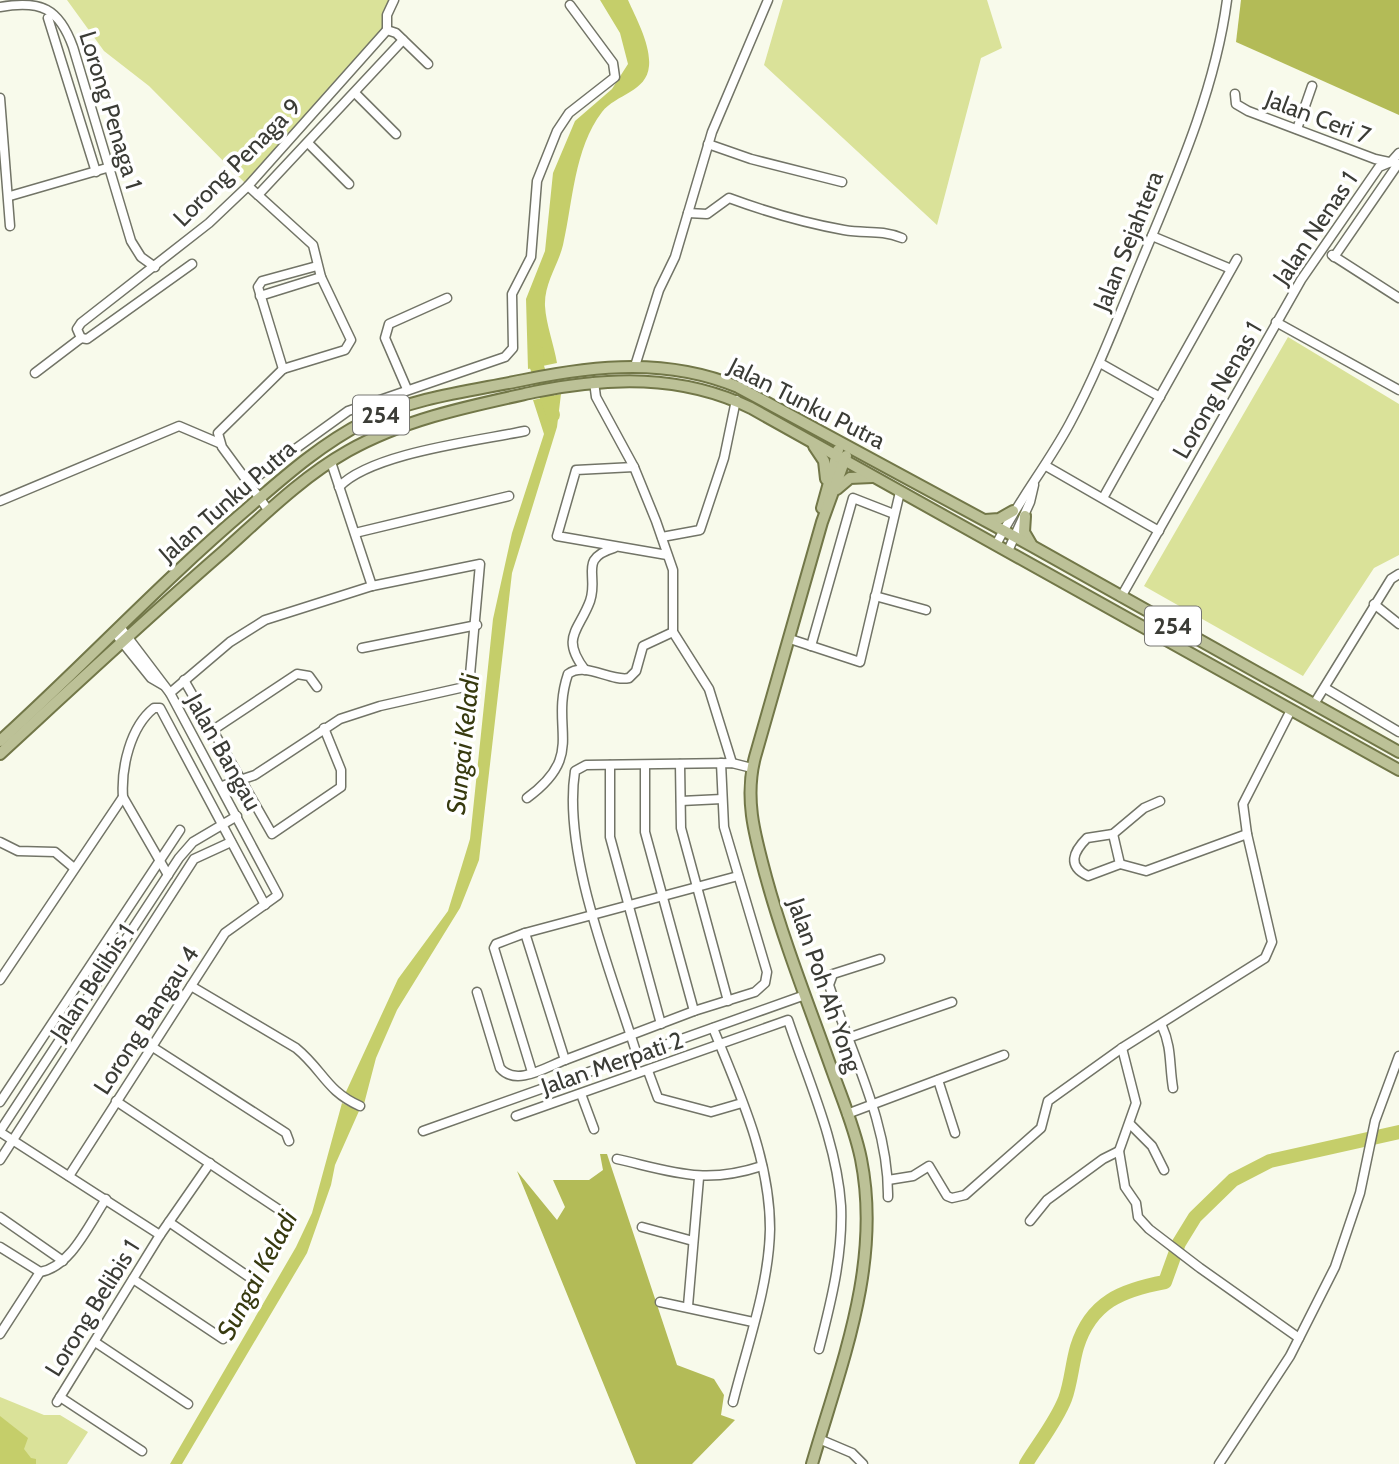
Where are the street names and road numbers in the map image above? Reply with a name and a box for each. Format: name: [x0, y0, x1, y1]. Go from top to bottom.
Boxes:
street label: Lorong Penaga 1: [73, 28, 149, 192]
street label: Jalan Ceri 7: [1260, 83, 1375, 150]
street label: Lorong Penaga 9: [167, 92, 307, 232]
street label: Jalan Sejahtera: [1086, 166, 1169, 316]
street label: Jalan Nenas 1: [1266, 166, 1363, 291]
street label: Lorong Nenas 1: [1166, 316, 1268, 464]
street label: Jalan Tunku Putra: [723, 351, 891, 455]
road number: 254: [353, 396, 409, 434]
street label: Jalan Tunku Putra: [152, 433, 302, 569]
road number: 254: [1145, 606, 1201, 646]
street label: Jalan Bangau: [180, 688, 268, 815]
street label: Jalan Poh Ah Yong: [781, 893, 869, 1077]
street label: Jalan Belibis 1: [43, 919, 140, 1046]
street label: Lorong Bangau 4: [87, 940, 205, 1100]
street label: Jalan Merpati 2: [536, 1025, 687, 1101]
street label: Lorong Belibis 1: [39, 1235, 145, 1381]

